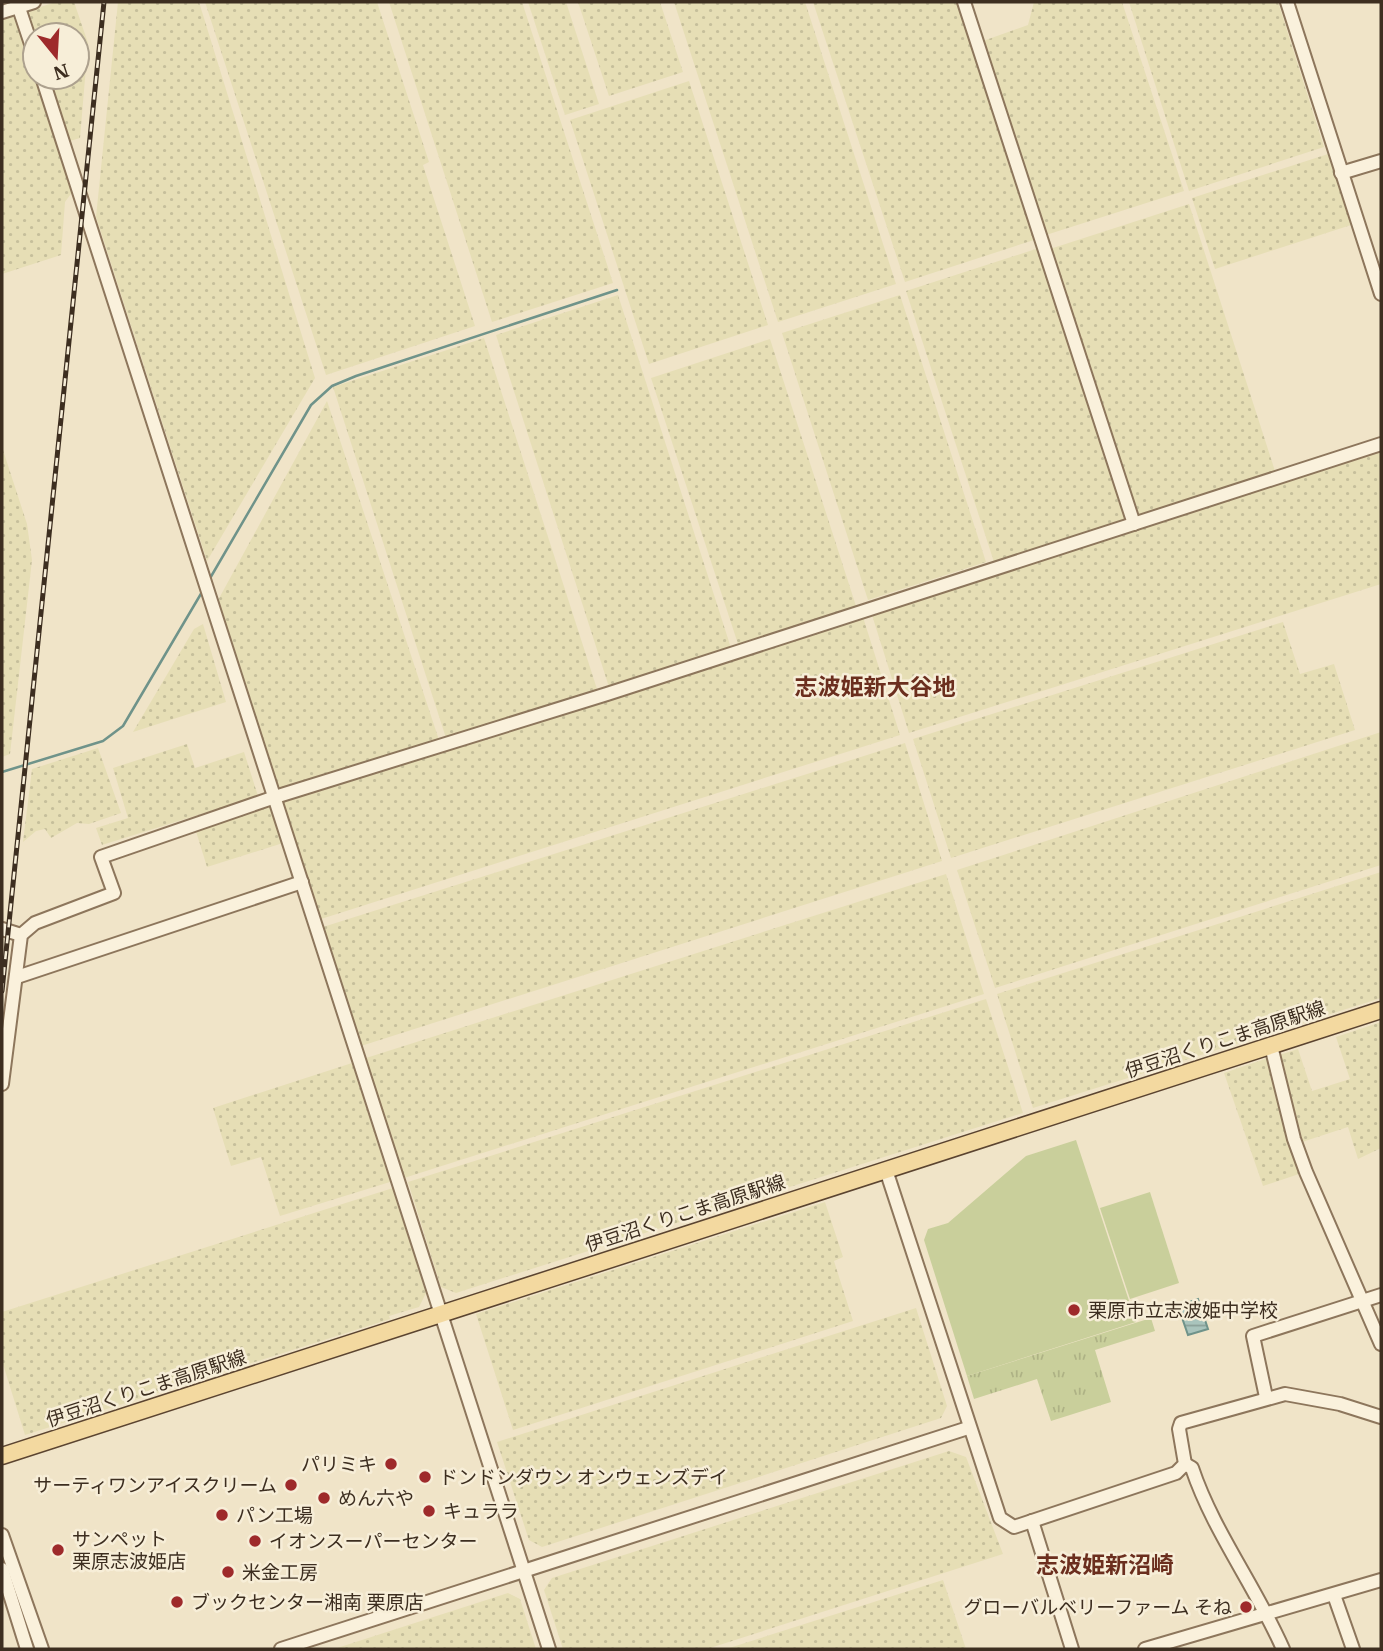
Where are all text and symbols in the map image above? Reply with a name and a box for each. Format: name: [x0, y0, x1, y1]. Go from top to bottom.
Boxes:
north arrow: [21, 21, 91, 91]
text: N: [50, 58, 72, 86]
district label: 志波姫新大谷地: [795, 671, 956, 701]
street label: 伊豆沼くりこま高原駅線: [1122, 995, 1328, 1083]
street label: 伊豆沼くりこま高原駅線: [582, 1169, 788, 1257]
place label: 栗原市立志波姫中学校: [1088, 1298, 1278, 1322]
marker: 栗原市立志波姫中学校: [1066, 1302, 1082, 1318]
street label: 伊豆沼くりこま高原駅線: [43, 1344, 249, 1432]
place label: パリミキ: [301, 1452, 377, 1476]
marker: パリミキ: [383, 1456, 399, 1472]
place label: ドンドンダウン オンウェンズデイ: [439, 1465, 728, 1489]
marker: ドンドンダウン オンウェンズデイ: [417, 1469, 433, 1485]
place label: サーティワンアイスクリーム: [33, 1473, 277, 1497]
marker: サーティワンアイスクリーム: [283, 1477, 299, 1493]
place label: めん六や: [338, 1486, 414, 1510]
marker: めん六や: [316, 1490, 332, 1506]
place label: キュララ: [443, 1499, 519, 1523]
place label: パン工場: [236, 1503, 313, 1527]
marker: キュララ: [421, 1503, 437, 1519]
marker: パン工場: [214, 1507, 230, 1523]
place label: サンペット 栗原志波姫店: [72, 1527, 186, 1573]
place label: イオンスーパーセンター: [269, 1529, 477, 1553]
marker: イオンスーパーセンター: [247, 1533, 263, 1549]
marker: サンペット 栗原志波姫店: [50, 1542, 66, 1558]
district label: 志波姫新沼崎: [1036, 1549, 1174, 1579]
place label: 米金工房: [242, 1560, 318, 1584]
marker: 米金工房: [220, 1564, 236, 1580]
place label: ブックセンター湘南 栗原店: [191, 1590, 423, 1614]
marker: ブックセンター湘南 栗原店: [169, 1594, 185, 1610]
place label: グローバルベリーファーム そね: [963, 1595, 1232, 1619]
marker: グローバルベリーファーム そね: [1238, 1599, 1254, 1615]

